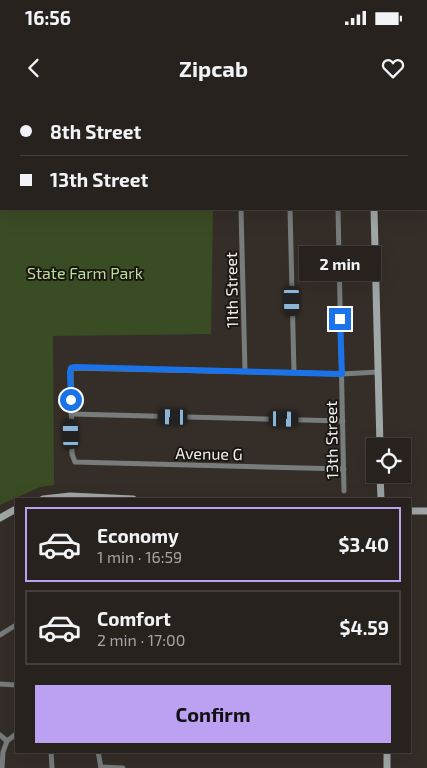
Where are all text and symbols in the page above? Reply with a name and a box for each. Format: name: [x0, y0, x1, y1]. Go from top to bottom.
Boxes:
text: 16:56: [25, 6, 71, 29]
icon: back: [20, 54, 48, 82]
icon: heart: [379, 54, 407, 82]
text: Zipcab: [179, 55, 248, 81]
text: 8th Street: [50, 120, 141, 143]
text: 13th Street: [50, 168, 148, 191]
callout: 2 min: [299, 246, 381, 282]
street label: 11th Street: [221, 252, 241, 328]
text: 2 min: [320, 254, 360, 273]
park label: State Farm Park: [27, 263, 143, 282]
car: [284, 286, 299, 316]
route end: [329, 308, 351, 330]
route start: [60, 389, 82, 411]
street label: 13th Street: [321, 400, 341, 480]
car: [157, 409, 188, 425]
car: [268, 411, 299, 427]
car: [63, 419, 78, 449]
map controls: [366, 438, 411, 483]
button: locate: [366, 438, 411, 483]
street label: Avenue G: [175, 443, 243, 463]
icon: car: [37, 522, 82, 567]
text: Economy: [97, 524, 179, 547]
text: $3.40: [339, 533, 389, 556]
text: 1 min · 16:59: [97, 547, 182, 566]
icon: car: [37, 605, 82, 650]
text: Comfort: [97, 607, 171, 630]
text: $4.59: [340, 616, 389, 639]
text: 2 min · 17:00: [97, 630, 185, 649]
button: Confirm: [35, 685, 391, 743]

